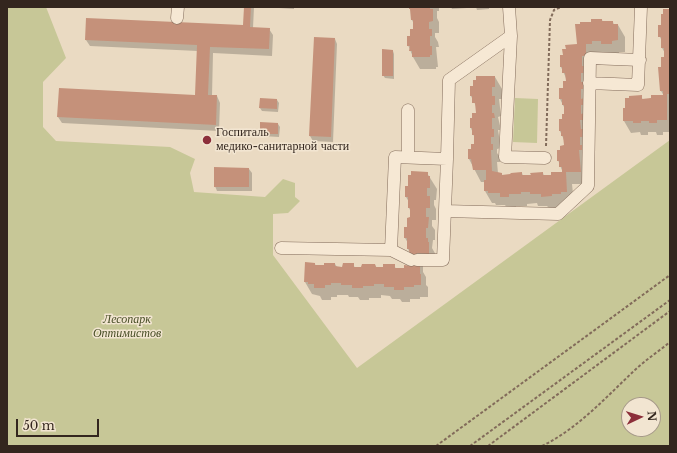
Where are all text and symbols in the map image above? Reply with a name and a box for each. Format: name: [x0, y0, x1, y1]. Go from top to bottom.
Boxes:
place label: Госпиталь медико-санитарной части: [216, 126, 349, 154]
marker: Госпиталь медико-санитарной части: [201, 134, 213, 146]
park label: Лесопарк Оптимистов: [93, 313, 161, 341]
north arrow: [621, 397, 661, 437]
scale bar: [18, 411, 101, 437]
text: N: [645, 411, 659, 422]
text: 50 m: [23, 418, 55, 433]

